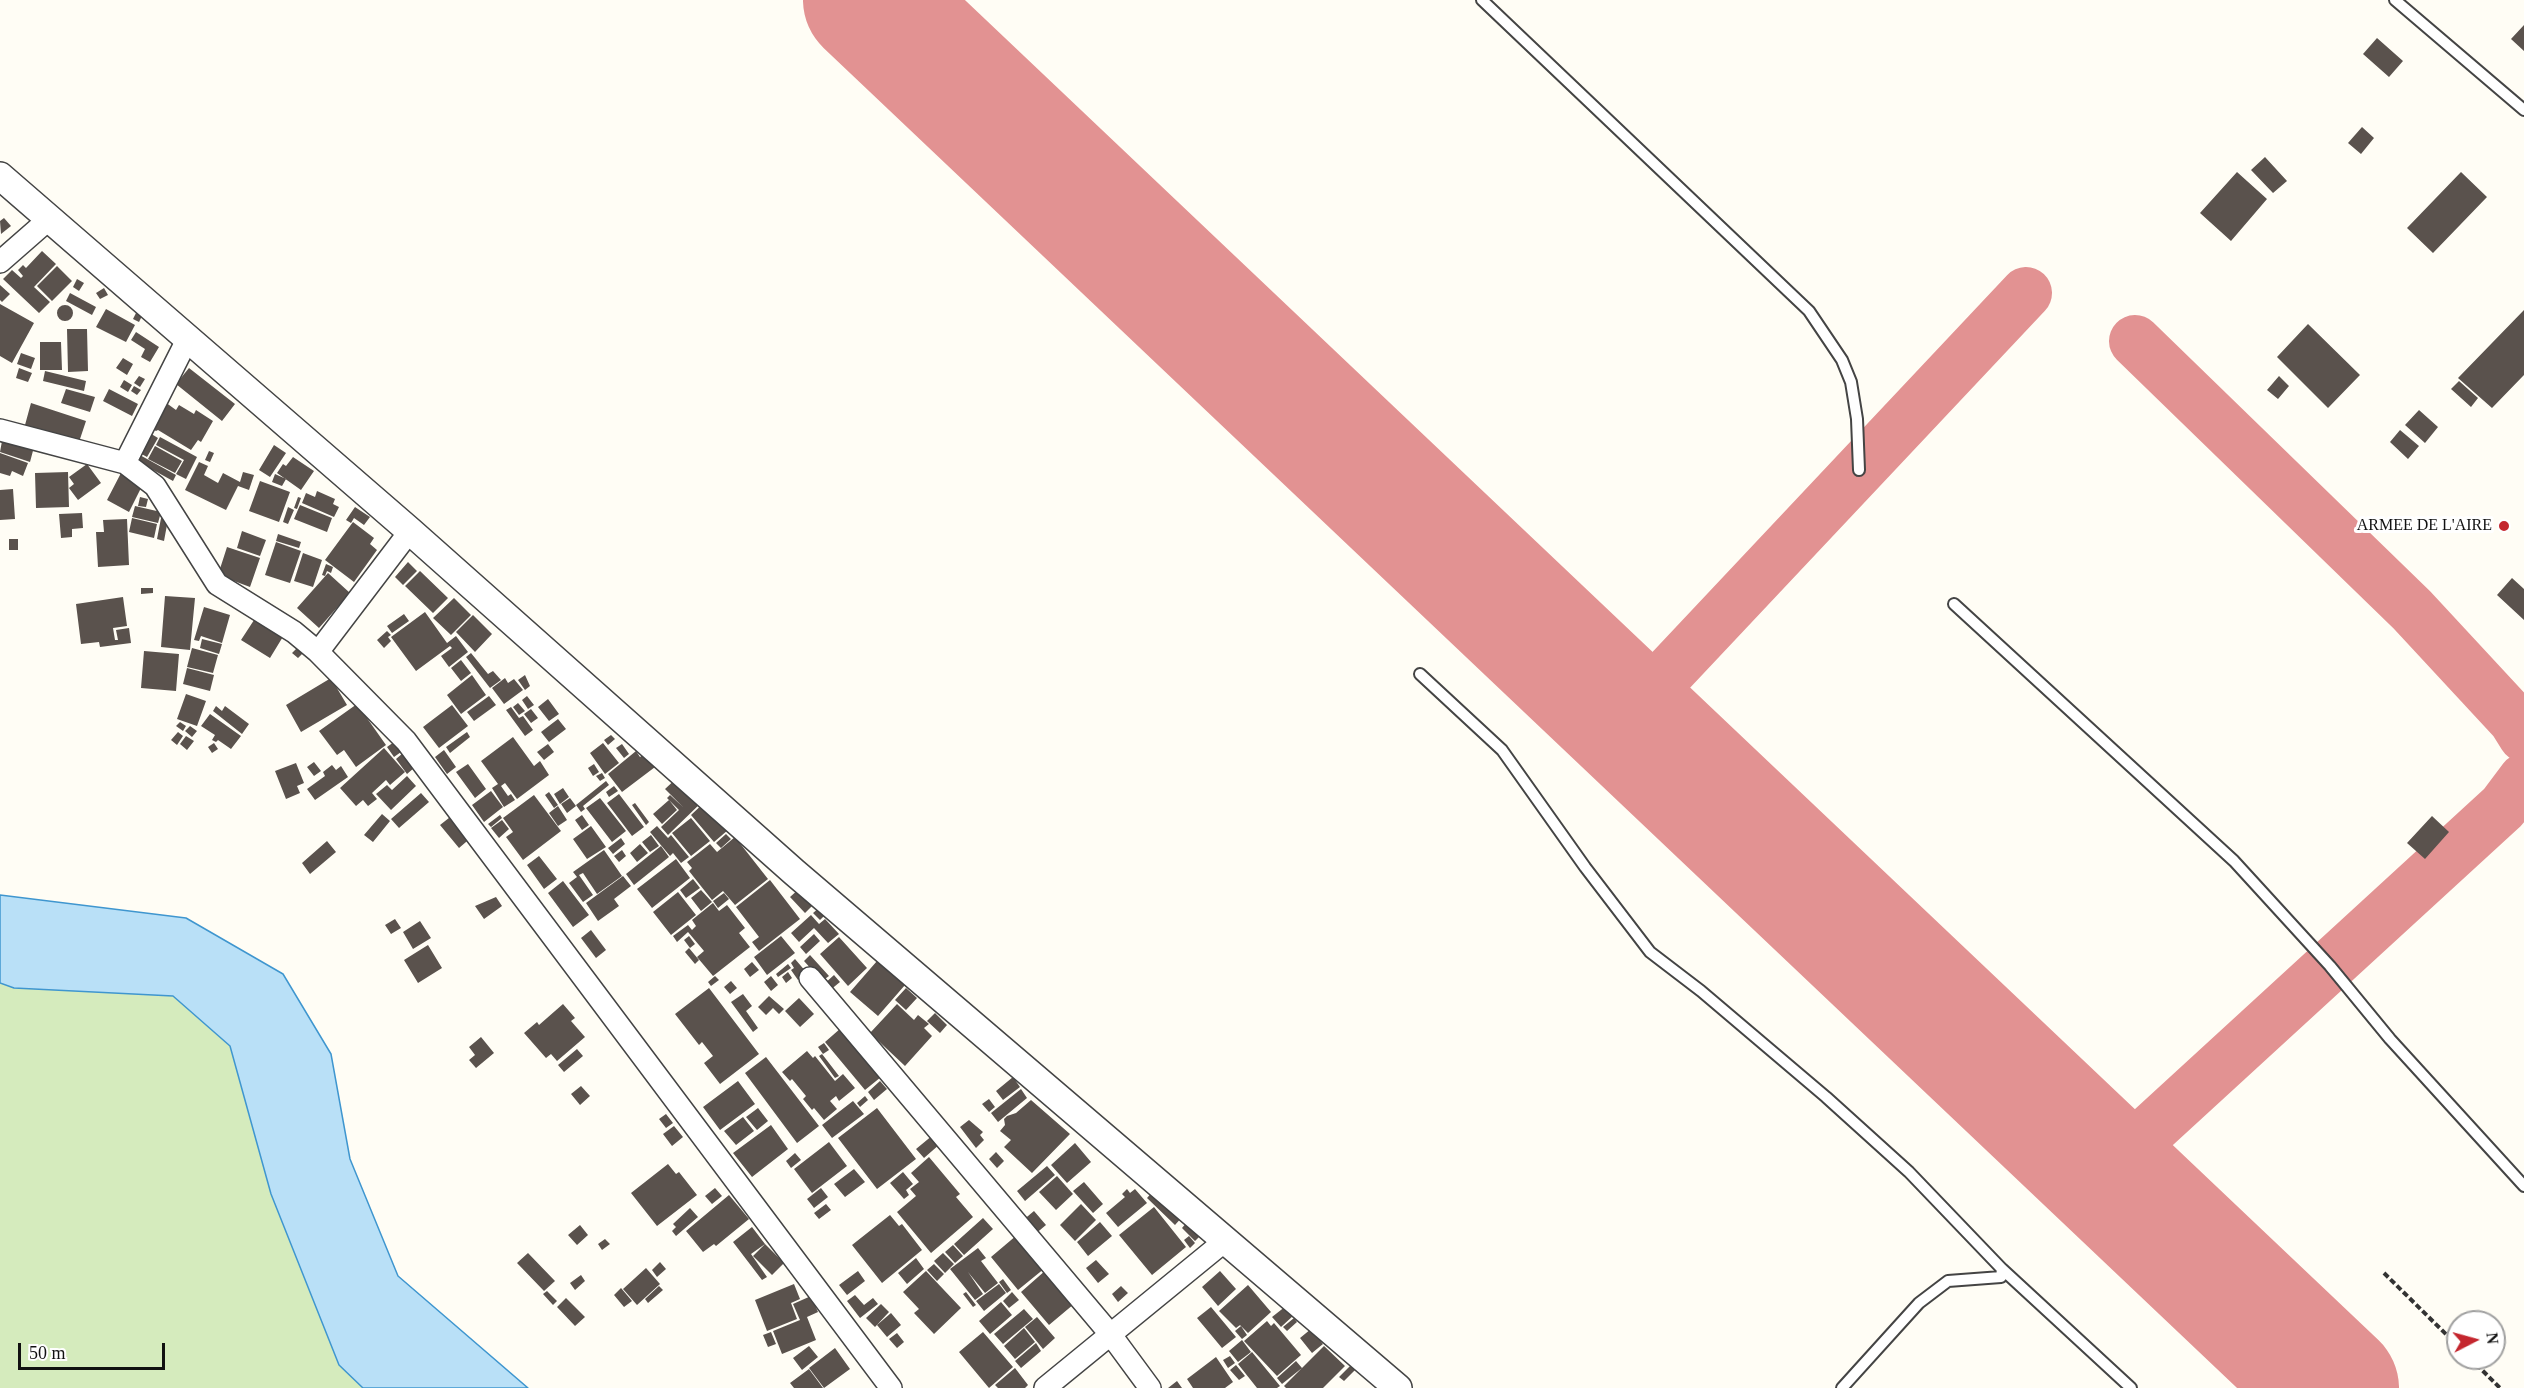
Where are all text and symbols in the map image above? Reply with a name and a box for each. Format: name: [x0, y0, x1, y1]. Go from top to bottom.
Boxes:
place label: ARMEE DE L'AIRE: [2357, 516, 2492, 536]
marker: ARMEE DE L'AIRE: [2497, 519, 2511, 533]
north arrow: [2446, 1310, 2506, 1370]
scale bar: [21, 1331, 168, 1369]
text: N: [2483, 1332, 2501, 1345]
text: 50 m: [29, 1343, 66, 1363]

